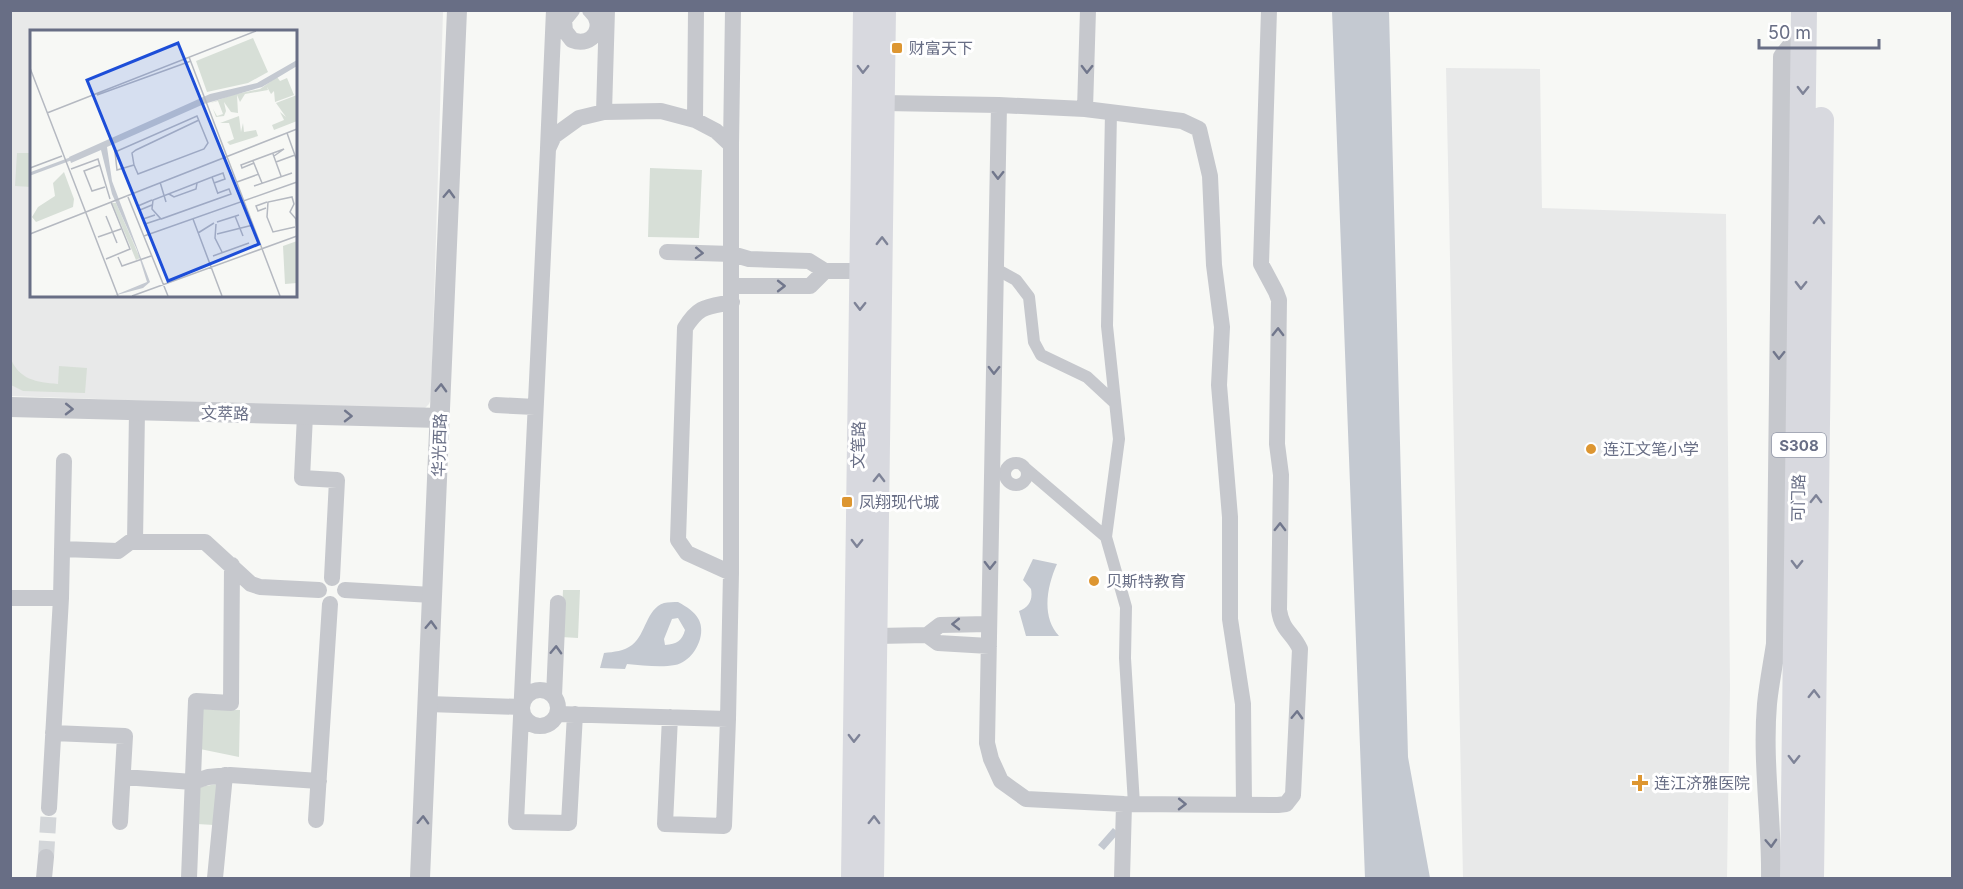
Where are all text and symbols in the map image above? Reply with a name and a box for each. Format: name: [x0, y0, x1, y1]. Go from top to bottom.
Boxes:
scale bar: [1759, 12, 1879, 50]
text: 50 m: [1768, 22, 1811, 43]
inset map: [30, 30, 297, 297]
place label: 财富天下: [909, 38, 973, 58]
marker: 财富天下: [890, 41, 904, 55]
one-way arrow: [857, 64, 870, 73]
one-way arrow: [1080, 64, 1093, 73]
one-way arrow: [1797, 85, 1809, 94]
one-way arrow: [992, 170, 1004, 179]
one-way arrow: [443, 189, 456, 198]
one-way arrow: [1813, 216, 1826, 225]
one-way arrow: [876, 237, 888, 246]
one-way arrow: [695, 246, 704, 259]
one-way arrow: [777, 280, 786, 292]
one-way arrow: [1794, 280, 1807, 289]
one-way arrow: [854, 301, 866, 310]
one-way arrow: [1272, 328, 1284, 337]
one-way arrow: [1773, 350, 1785, 359]
one-way arrow: [988, 365, 1000, 374]
one-way arrow: [435, 384, 447, 393]
one-way arrow: [64, 403, 73, 415]
street label: 文萃路: [201, 403, 249, 423]
one-way arrow: [343, 410, 352, 422]
street label: 华光西路: [428, 413, 450, 477]
street label: 文笔路: [848, 421, 868, 469]
road number: S308: [1772, 433, 1826, 457]
place label: 连江文笔小学: [1603, 439, 1699, 459]
marker: 连江文笔小学: [1584, 442, 1598, 456]
one-way arrow: [872, 474, 885, 483]
street label: 可门路: [1788, 474, 1808, 522]
place label: 凤翔现代城: [859, 492, 939, 512]
marker: 凤翔现代城: [840, 495, 854, 509]
one-way arrow: [1810, 495, 1822, 504]
one-way arrow: [1274, 522, 1287, 531]
one-way arrow: [851, 538, 863, 547]
one-way arrow: [1791, 559, 1803, 568]
one-way arrow: [984, 560, 997, 569]
place label: 贝斯特教育: [1106, 571, 1186, 591]
marker: 贝斯特教育: [1087, 574, 1101, 588]
one-way arrow: [952, 618, 961, 631]
one-way arrow: [424, 621, 437, 630]
one-way arrow: [550, 645, 562, 654]
one-way arrow: [1808, 690, 1820, 699]
one-way arrow: [1291, 711, 1303, 720]
one-way arrow: [848, 733, 860, 742]
one-way arrow: [1788, 754, 1800, 763]
place label: 连江济雅医院: [1654, 773, 1750, 793]
marker: 连江济雅医院: [1631, 774, 1649, 792]
one-way arrow: [1178, 798, 1187, 810]
one-way arrow: [416, 816, 429, 825]
one-way arrow: [868, 816, 880, 825]
one-way arrow: [1765, 838, 1777, 847]

